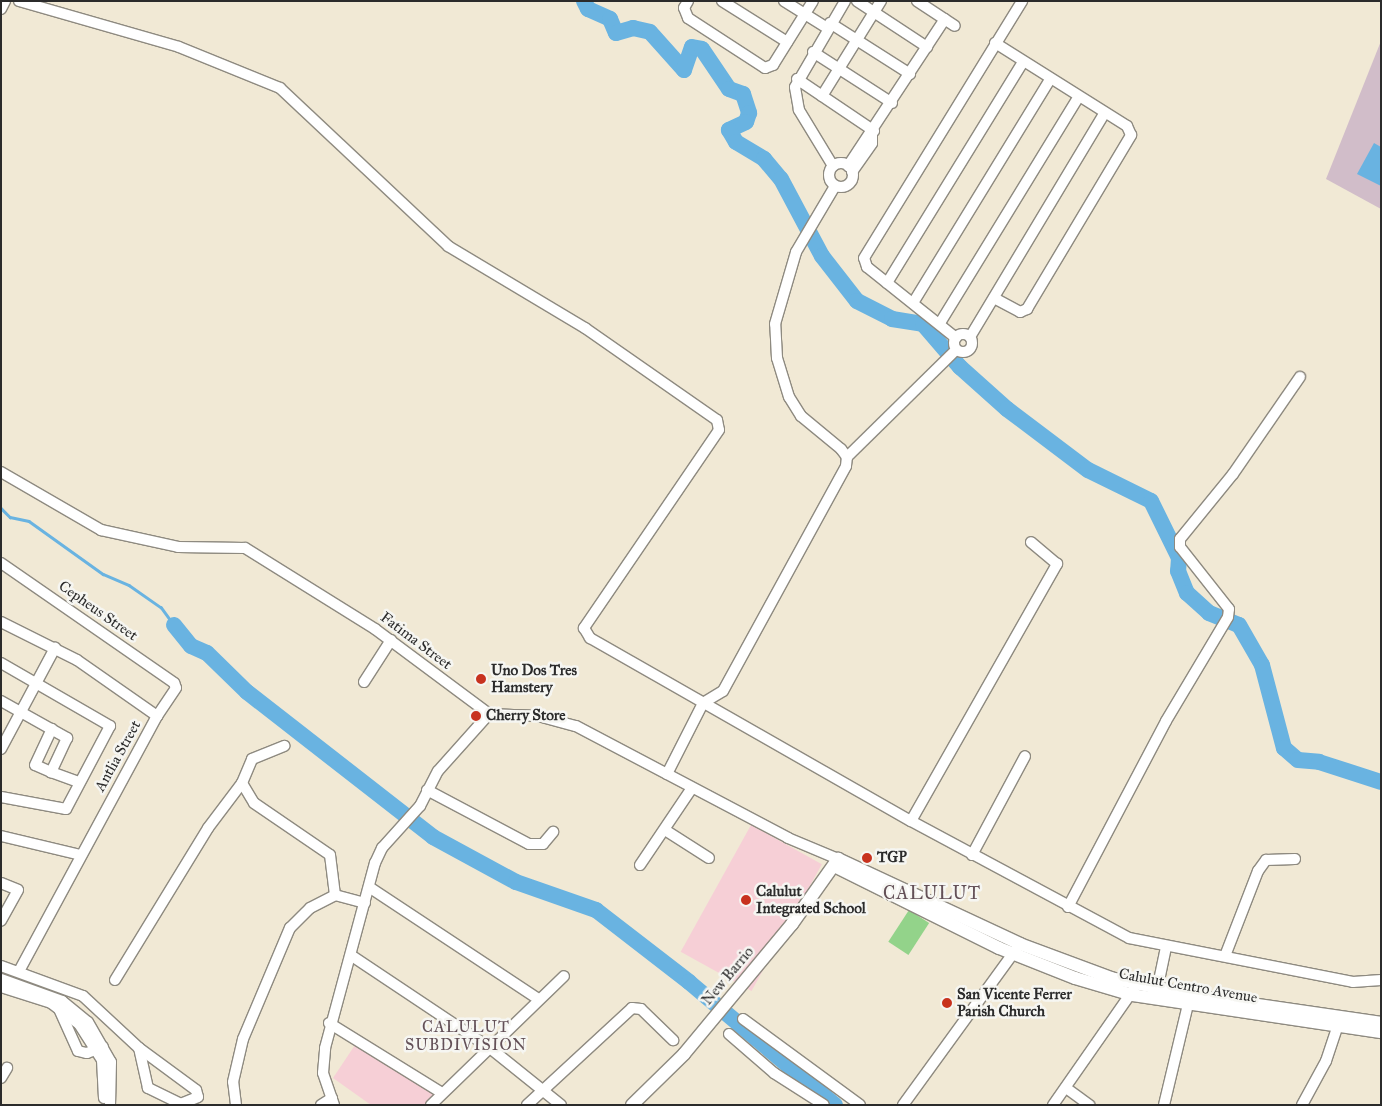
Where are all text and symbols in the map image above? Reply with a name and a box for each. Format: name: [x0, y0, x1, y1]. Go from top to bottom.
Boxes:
street label: Cepheus Street: [55, 577, 141, 645]
street label: Fatima Street: [377, 608, 455, 674]
place label: Uno Dos Tres Hamstery: [491, 661, 577, 696]
marker: Uno Dos Tres Hamstery: [475, 673, 487, 685]
place label: Cherry Store: [486, 707, 566, 725]
marker: Cherry Store: [470, 710, 482, 722]
street label: Antlia Street: [91, 717, 145, 795]
place label: TGP: [877, 849, 907, 867]
marker: TGP: [861, 852, 873, 864]
place label: Calulut Integrated School: [756, 882, 866, 917]
district label: CALULUT: [882, 882, 982, 904]
marker: Calulut Integrated School: [740, 894, 752, 906]
street label: New Barrio: [698, 943, 758, 1009]
street label: Calulut Centro Avenue: [1117, 965, 1259, 1007]
place label: San Vicente Ferrer Parish Church: [957, 985, 1072, 1020]
marker: San Vicente Ferrer Parish Church: [941, 997, 953, 1009]
district label: CALULUT SUBDIVISION: [404, 1017, 528, 1055]

